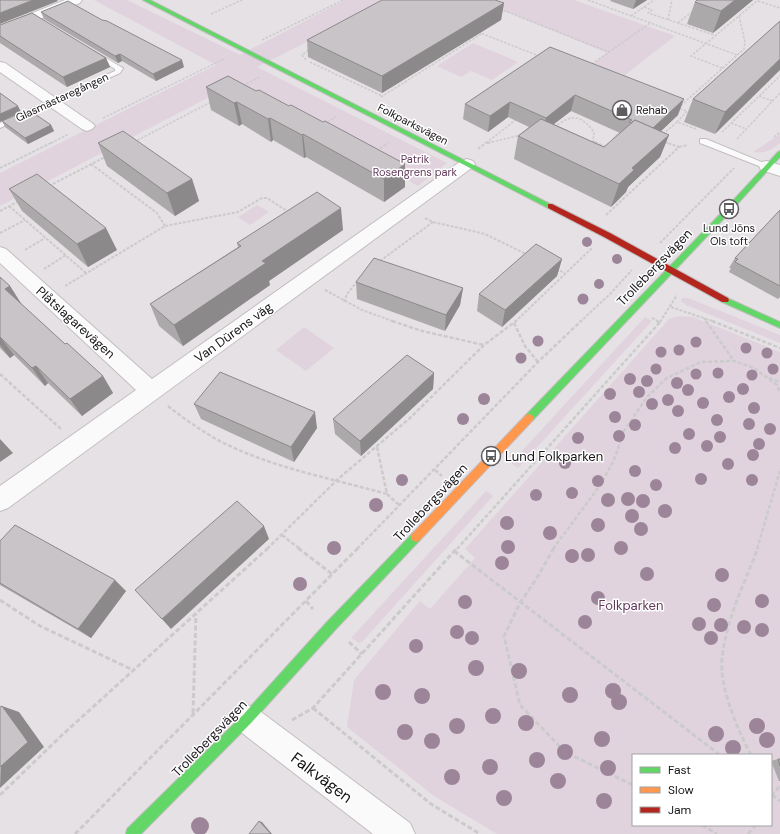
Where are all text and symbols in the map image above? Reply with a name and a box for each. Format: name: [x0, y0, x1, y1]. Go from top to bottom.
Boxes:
street label: Glasmästaregången: [13, 69, 111, 125]
shop icon: Rehab: [611, 99, 633, 121]
street label: Folkparksvägen: [375, 100, 451, 148]
place label: Rehab: [636, 103, 668, 117]
park label: Patrik Rosengrens park: [373, 152, 458, 179]
bus stop icon: Lund Jöns Ols toft: [718, 198, 740, 220]
place label: Lund Jöns Ols toft: [703, 221, 755, 248]
street label: Trollebergsvägen: [613, 225, 696, 310]
street label: Plåtslagarevägen: [33, 282, 119, 362]
street label: Van Dürens väg: [191, 298, 276, 366]
bus stop icon: Lund Folkparken: [480, 445, 502, 467]
place label: Lund Folkparken: [505, 448, 603, 465]
street label: Trollebergsvägen: [390, 460, 471, 545]
park label: Folkparken: [599, 597, 663, 614]
street label: Trollebergsvägen: [168, 696, 251, 781]
street label: Falkvägen: [287, 747, 357, 807]
legend: [632, 754, 772, 826]
text: Fast: [668, 762, 691, 778]
text: Slow: [668, 782, 694, 798]
text: Jam: [668, 802, 691, 818]

